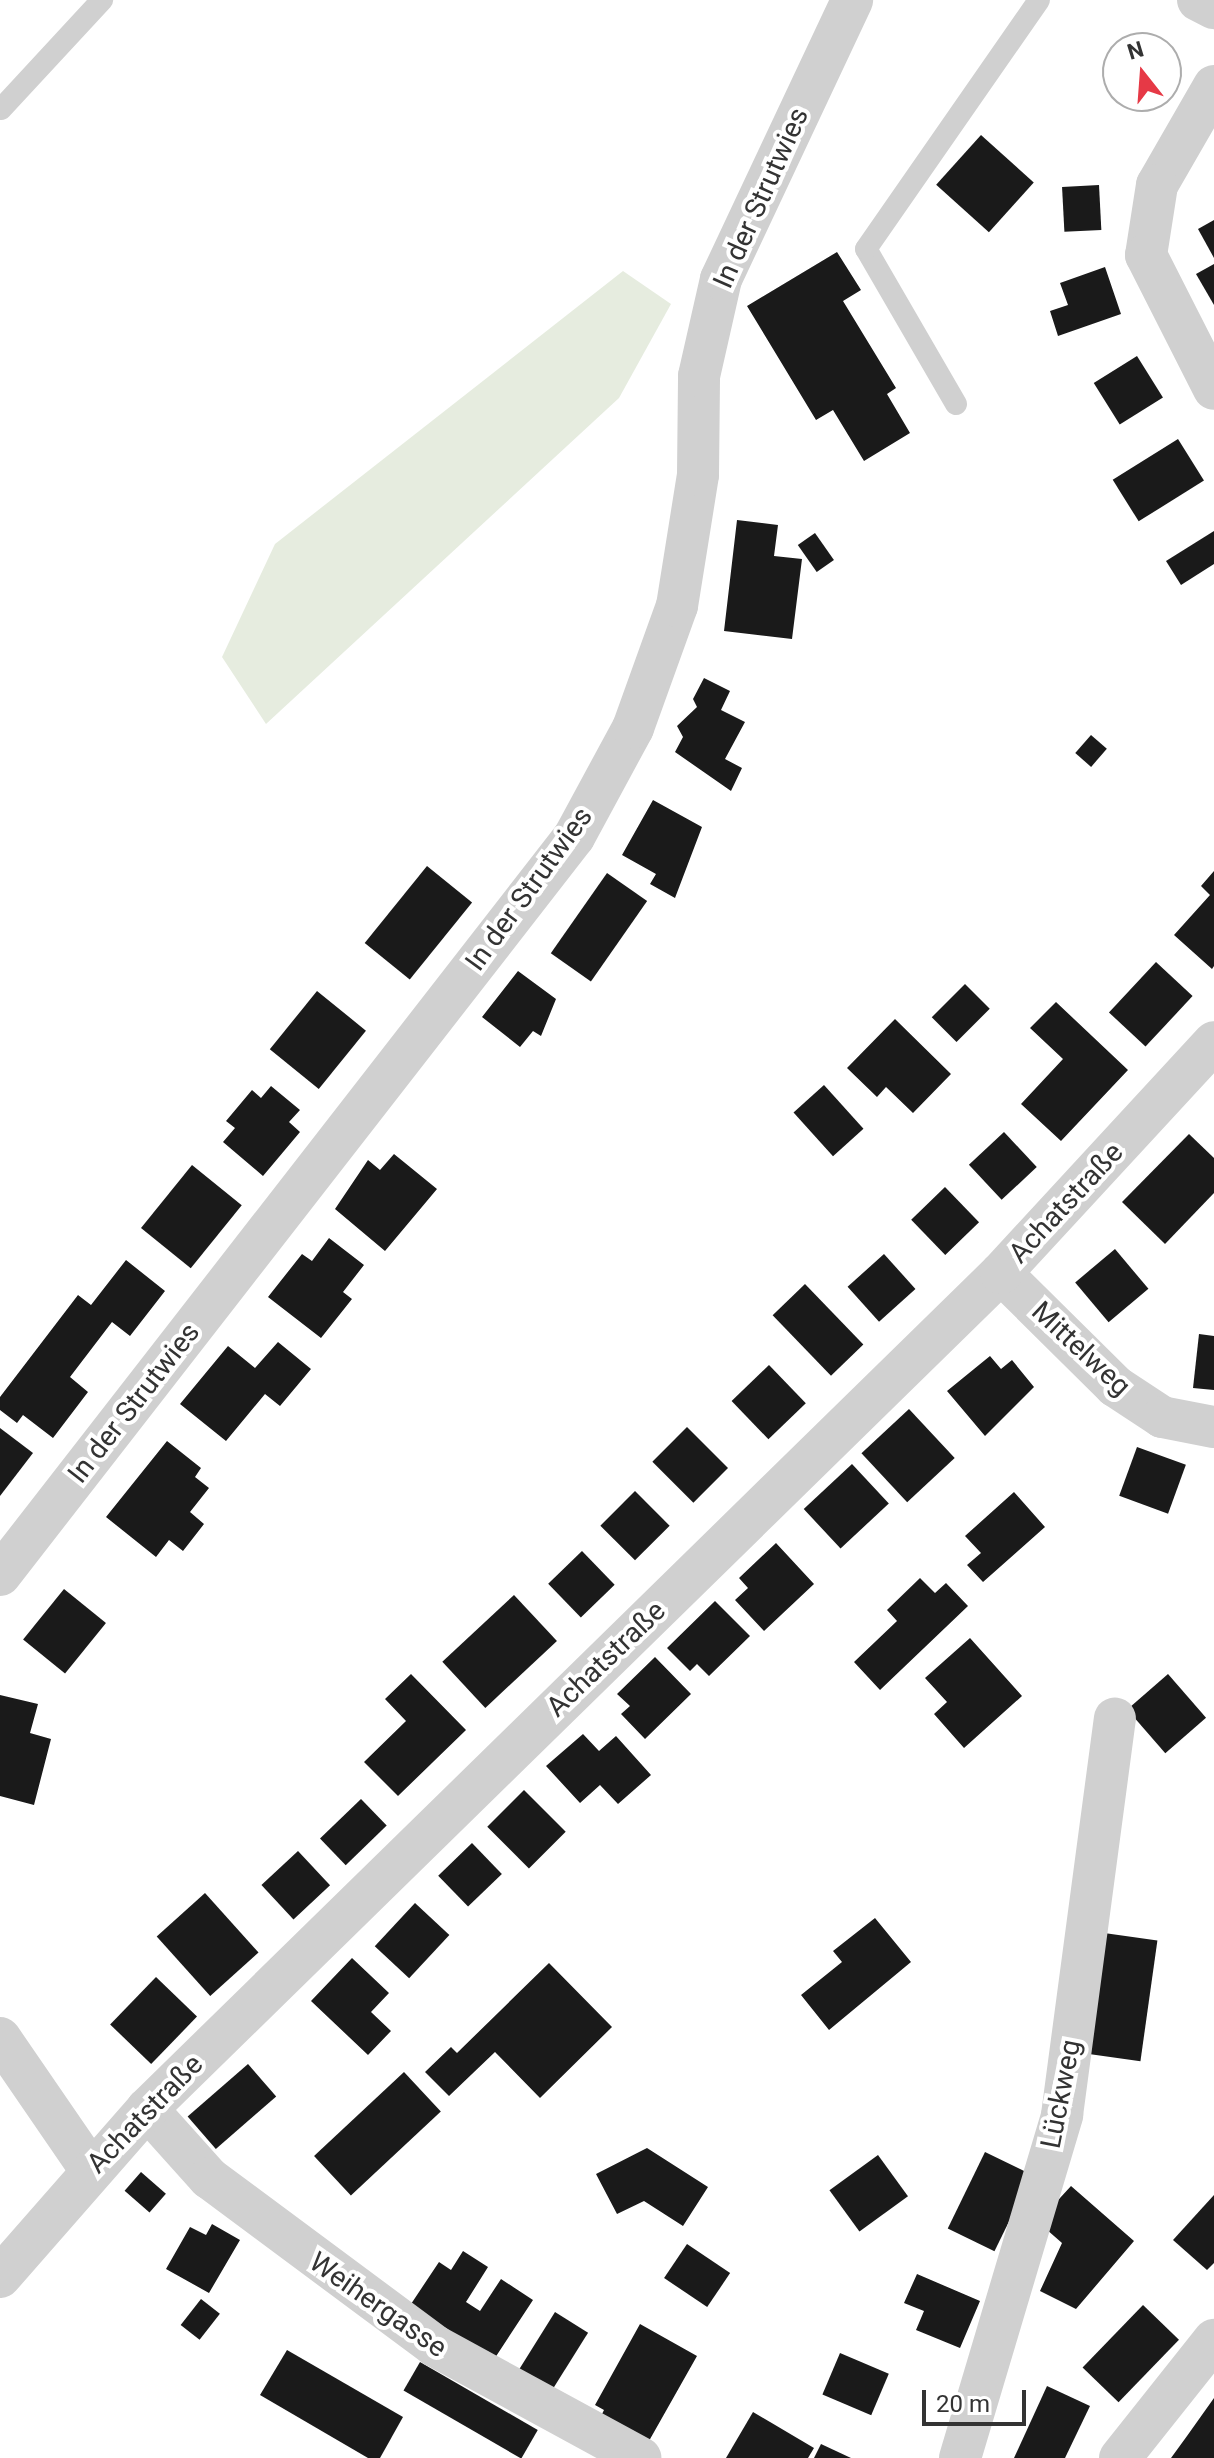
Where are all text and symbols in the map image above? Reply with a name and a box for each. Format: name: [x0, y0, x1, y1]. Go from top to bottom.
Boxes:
north arrow: [1102, 32, 1182, 112]
text: N: [1124, 36, 1147, 65]
street label: In der Strutwies: [706, 103, 816, 293]
street label: In der Strutwies: [458, 801, 600, 977]
street label: Achatstraße: [1002, 1136, 1130, 1270]
street label: Mittelweg: [1025, 1295, 1137, 1403]
street label: In der Strutwies: [61, 1316, 207, 1490]
street label: Achatstraße: [540, 1594, 672, 1724]
street label: Lückweg: [1034, 2037, 1088, 2151]
street label: Achatstraße: [80, 2048, 210, 2180]
street label: Weihergasse: [303, 2245, 453, 2365]
scale bar: [926, 2374, 1030, 2424]
text: 20 m: [936, 2390, 990, 2418]

